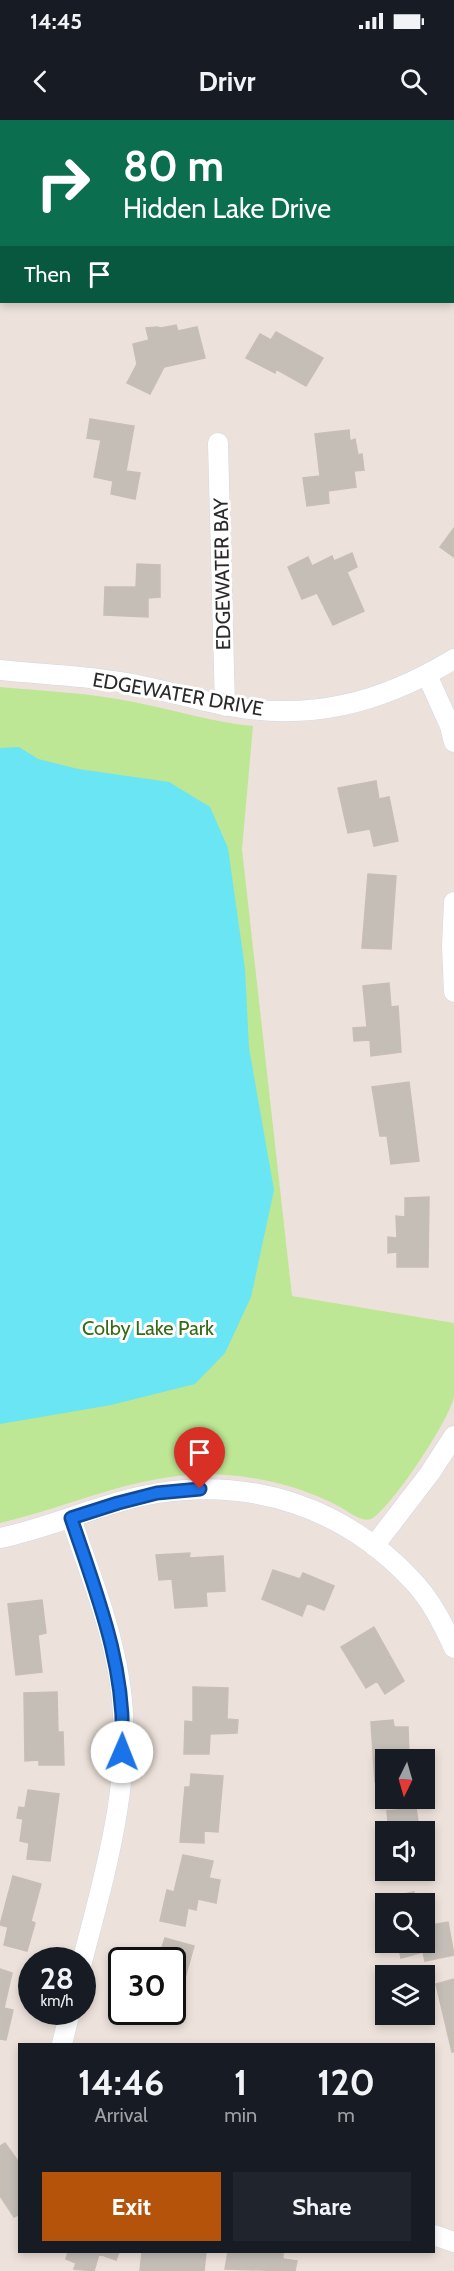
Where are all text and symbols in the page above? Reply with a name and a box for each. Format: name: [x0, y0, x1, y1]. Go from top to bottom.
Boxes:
text: 14:45: [30, 8, 82, 35]
icon: back: [24, 65, 57, 98]
text: Drivr: [199, 65, 255, 98]
icon: search: [397, 65, 430, 98]
text: 80 m: [123, 140, 224, 192]
icon: right: [24, 144, 102, 222]
text: Hidden Lake Drive: [123, 192, 331, 225]
icon: arrive: [83, 258, 116, 291]
text: Then: [24, 261, 71, 288]
street label: EDGEWATER BAY: [209, 497, 235, 650]
street label: EDGEWATER DRIVE: [91, 667, 265, 721]
park label: Colby Lake Park: [82, 1316, 214, 1340]
pin: [174, 1427, 225, 1489]
icon: arrive: [183, 1436, 216, 1469]
position arrow: [90, 1720, 154, 1784]
north arrow: [375, 1749, 435, 1809]
map controls: [375, 1749, 435, 2025]
button: sound: [375, 1821, 435, 1881]
button: search: [375, 1893, 435, 1953]
speed limit sign: 30: [108, 1947, 186, 2025]
text: 28: [40, 1960, 74, 1997]
button: layers: [375, 1965, 435, 2025]
text: km/h: [41, 1992, 73, 2010]
text: 14:46: [78, 2060, 164, 2104]
text: 1: [234, 2060, 247, 2104]
text: 120: [317, 2060, 375, 2104]
text: Arrival: [94, 2103, 148, 2127]
text: min: [224, 2103, 257, 2127]
text: m: [337, 2103, 355, 2127]
button: Exit: [42, 2172, 221, 2241]
button: Share: [233, 2172, 411, 2241]

